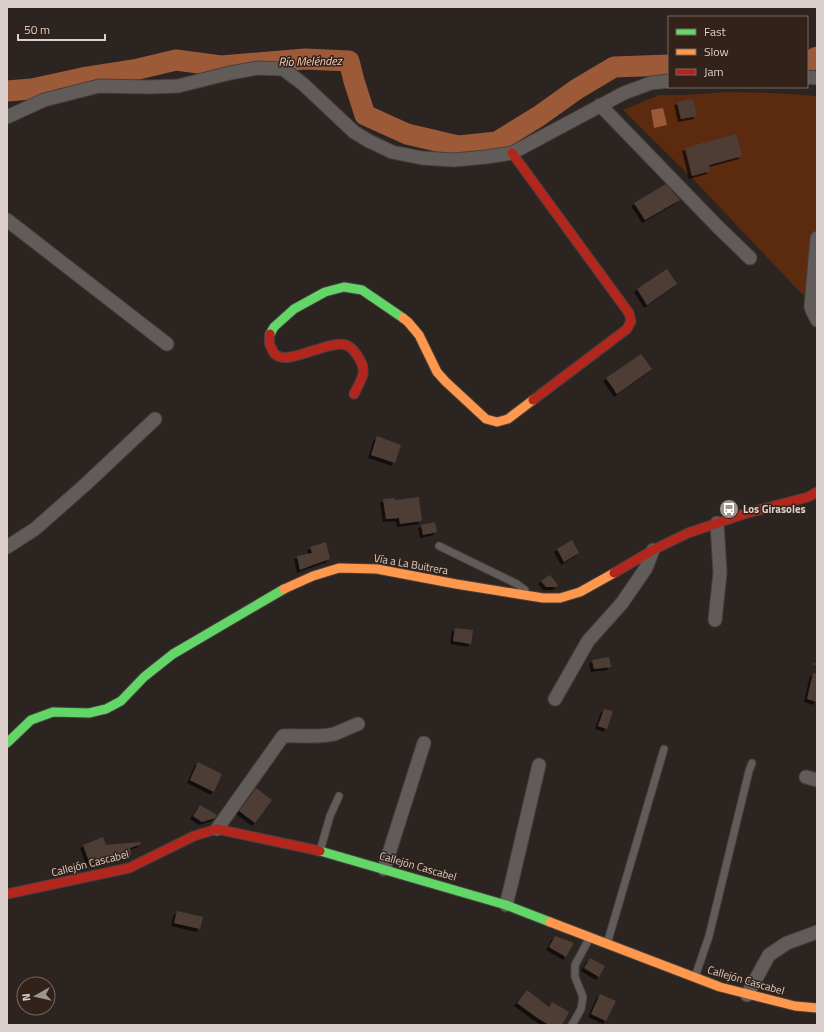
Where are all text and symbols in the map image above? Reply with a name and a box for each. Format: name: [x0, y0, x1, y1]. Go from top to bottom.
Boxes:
scale bar: [18, 16, 105, 42]
legend: [668, 16, 808, 88]
text: 50 m: [24, 20, 50, 39]
text: Fast: [704, 22, 727, 41]
text: Slow: [704, 42, 729, 61]
water label: Río Meléndez: [278, 51, 343, 71]
text: Jam: [704, 62, 724, 81]
bus stop icon: Los Girasoles: [718, 498, 740, 520]
place label: Los Girasoles: [743, 501, 806, 517]
street label: Vía a La Buitrera: [373, 550, 450, 579]
street label: Callejón Cascabel: [50, 846, 130, 880]
street label: Callejón Cascabel: [378, 847, 458, 885]
street label: Callejón Cascabel: [706, 961, 786, 999]
north arrow: [16, 976, 56, 1016]
text: N: [18, 993, 35, 1002]

